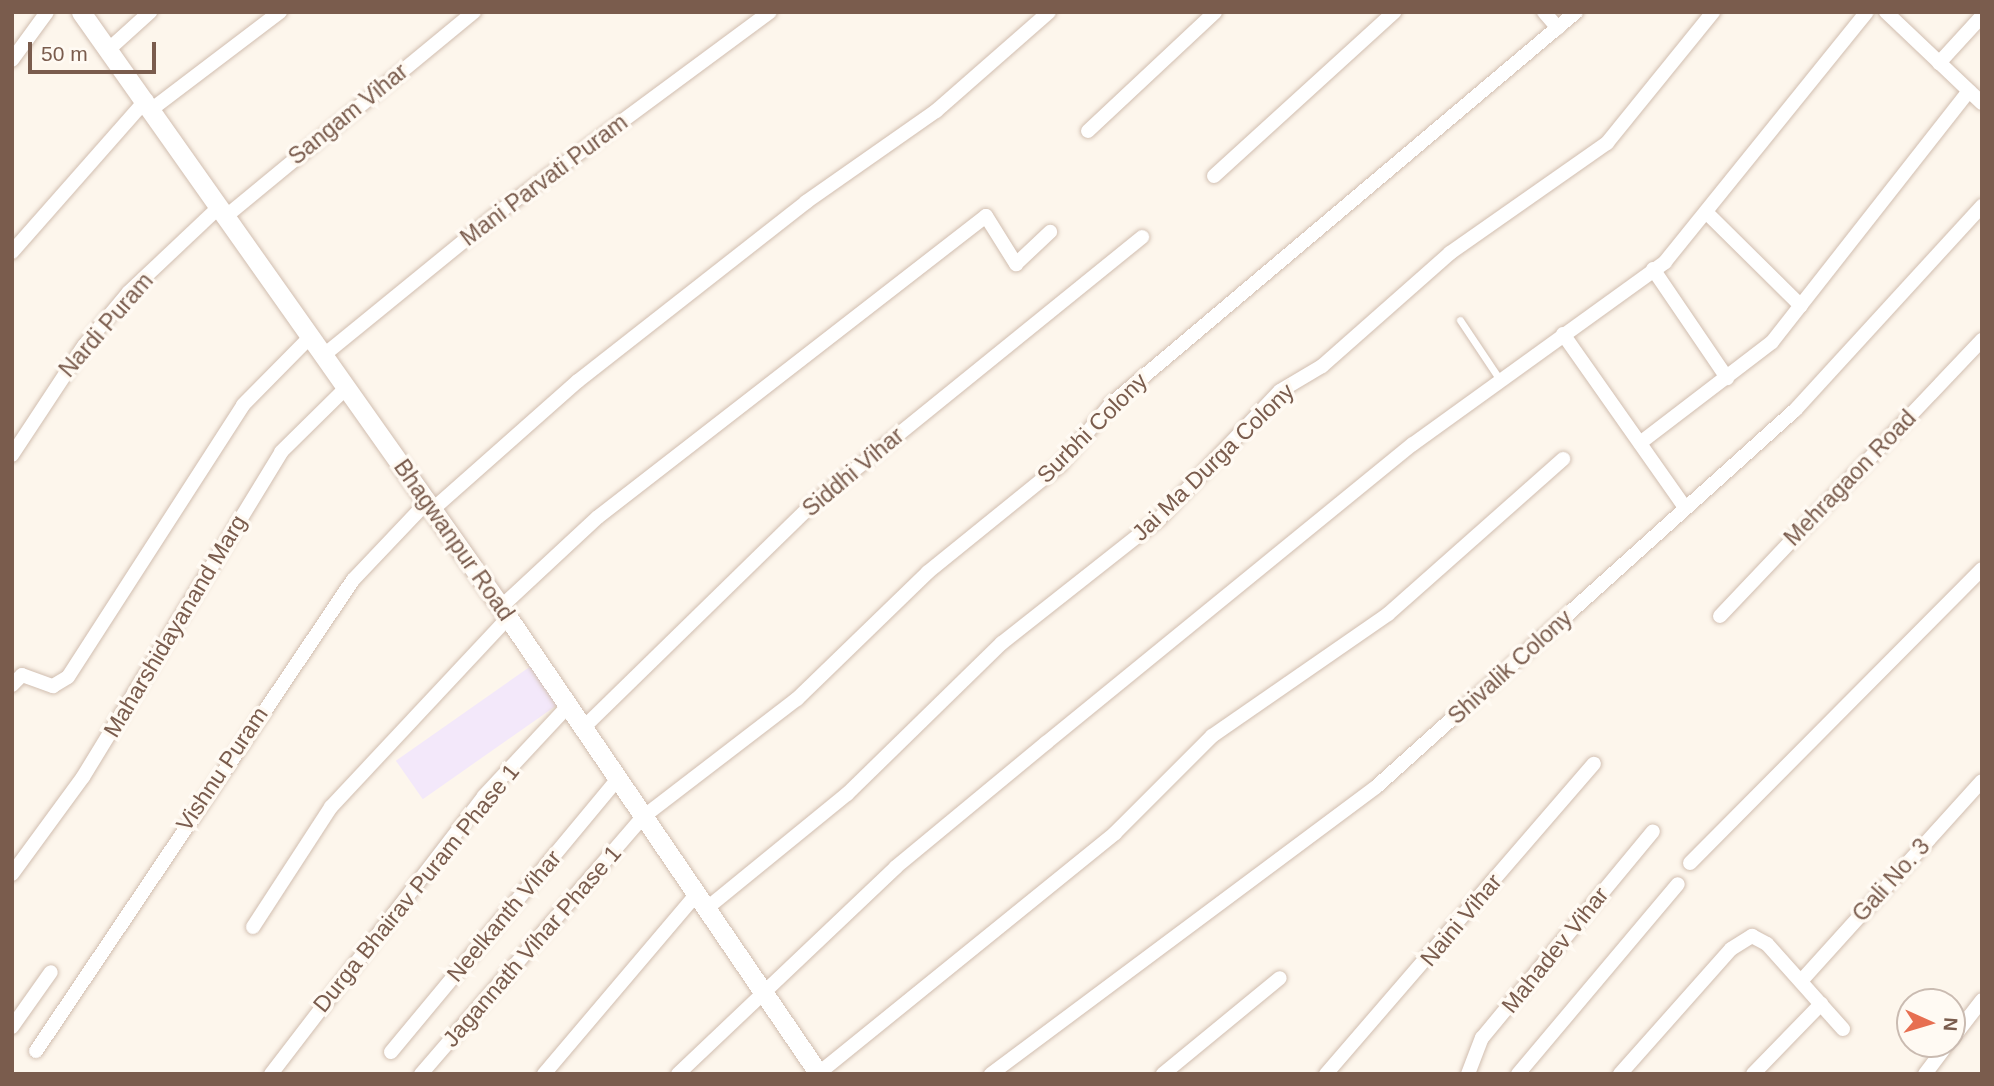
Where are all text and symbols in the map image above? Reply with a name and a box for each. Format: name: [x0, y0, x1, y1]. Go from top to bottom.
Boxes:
scale bar: [32, 28, 159, 72]
text: 50 m: [41, 42, 88, 65]
street label: Sangam Vihar: [283, 58, 413, 170]
street label: Mani Parvati Puram: [455, 108, 633, 252]
street label: Nardi Puram: [53, 267, 159, 383]
street label: Surbhi Colony: [1031, 367, 1153, 489]
street label: Jai Ma Durga Colony: [1126, 377, 1300, 547]
street label: Mehragaon Road: [1778, 404, 1922, 552]
street label: Siddhi Vihar: [797, 422, 909, 522]
street label: Bhagwanpur Road: [388, 454, 520, 626]
street label: Maharshidayanand Marg: [98, 510, 252, 742]
street label: Shivalik Colony: [1442, 604, 1578, 730]
street label: Vishnu Puram: [170, 702, 274, 836]
street label: Durga Bhairav Puram Phase 1: [307, 758, 525, 1018]
street label: Gali No. 3: [1847, 833, 1935, 927]
street label: Jagannath Vihar Phase 1: [437, 840, 627, 1052]
street label: Neelkanth Vihar: [441, 845, 567, 987]
street label: Naini Vihar: [1414, 868, 1508, 972]
street label: Mahadev Vihar: [1496, 881, 1614, 1019]
north arrow: [1896, 988, 1966, 1058]
text: N: [1939, 1017, 1961, 1032]

